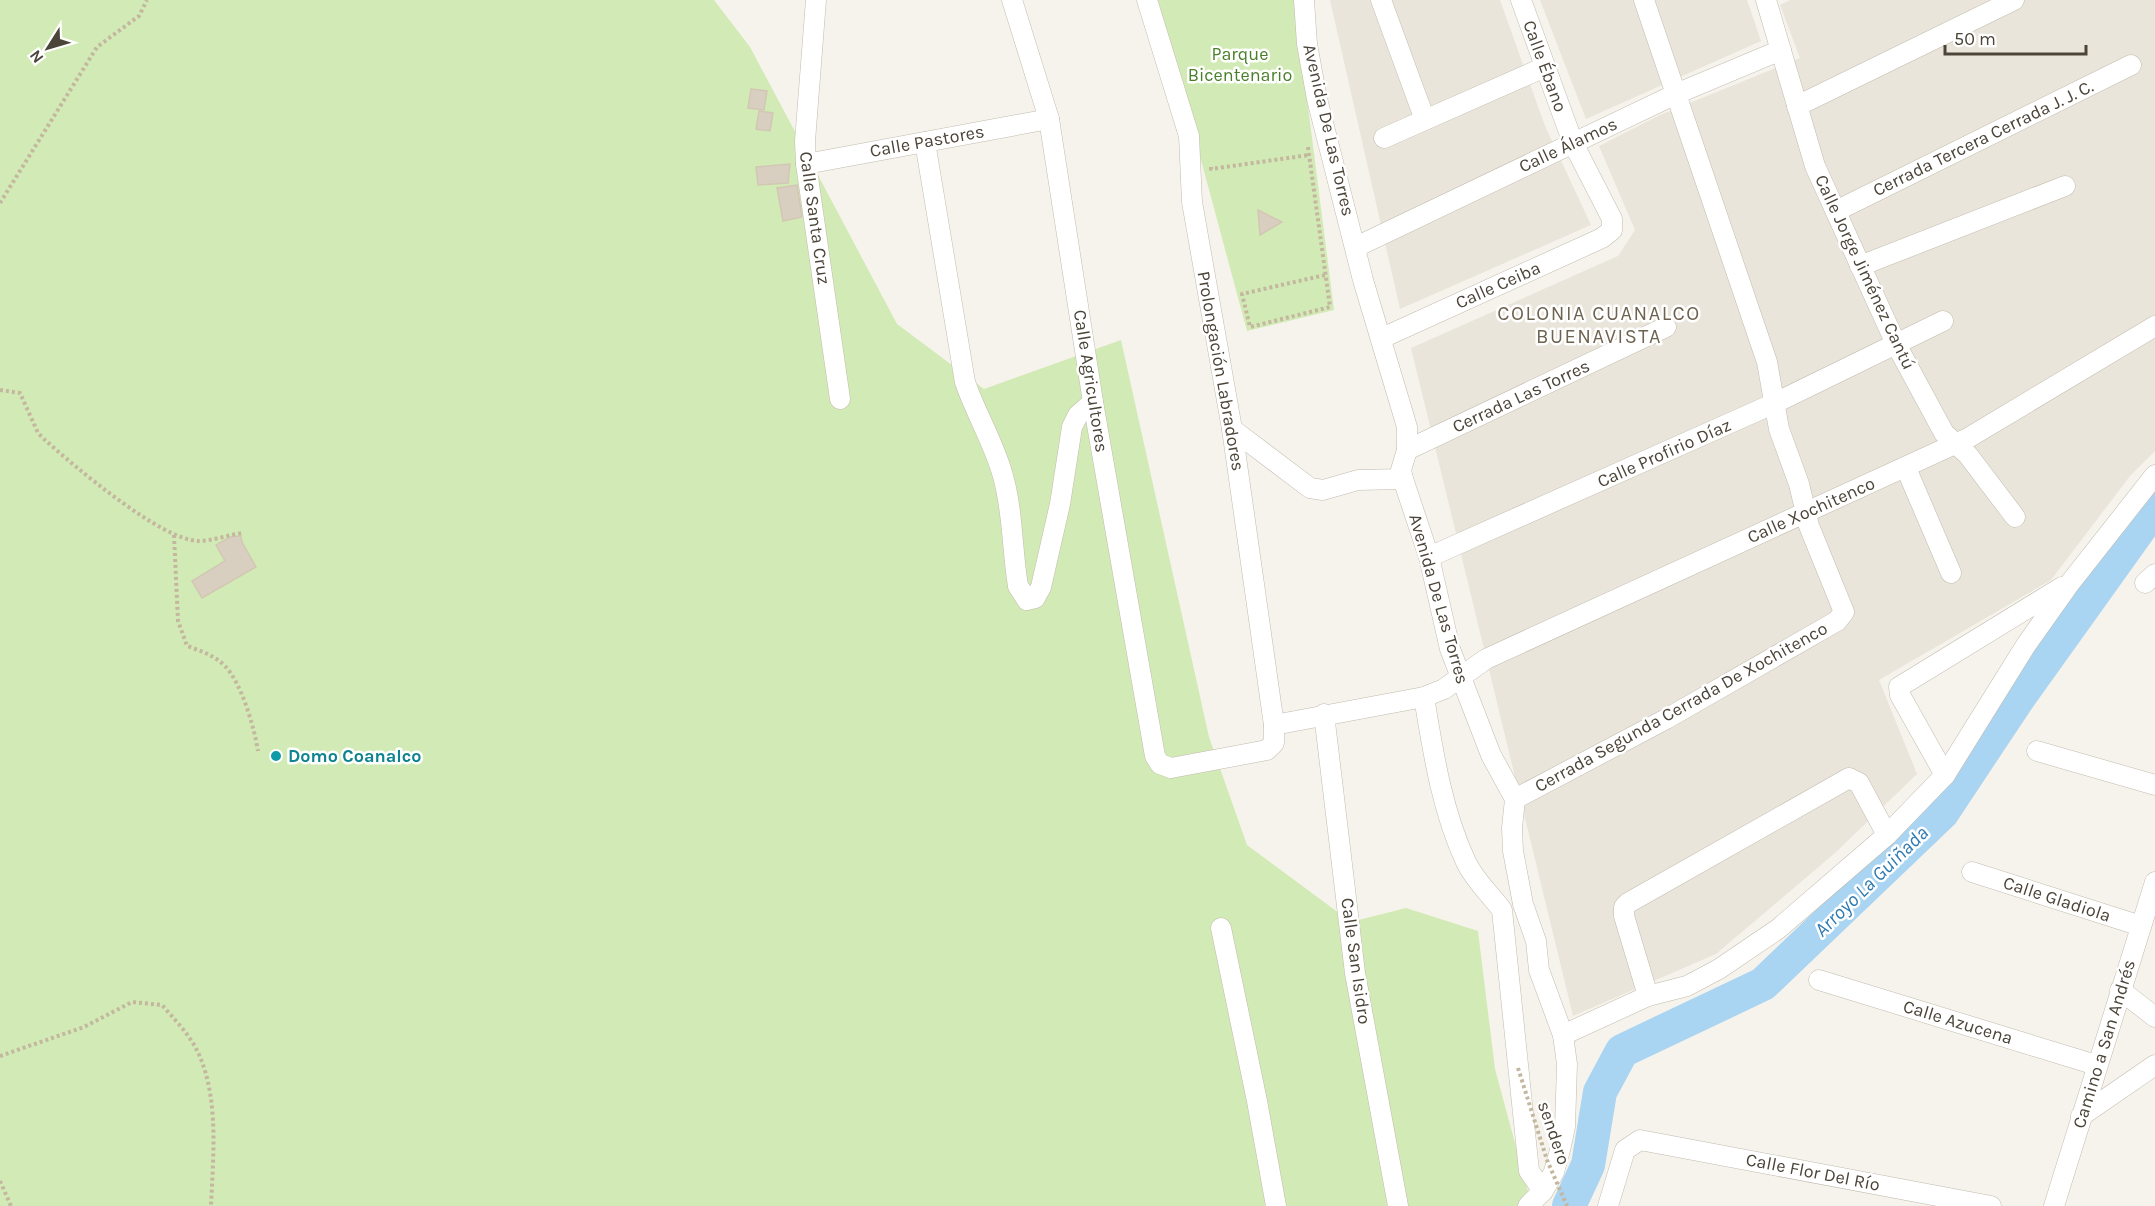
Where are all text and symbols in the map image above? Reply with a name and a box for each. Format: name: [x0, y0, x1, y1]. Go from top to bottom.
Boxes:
street label: Calle Ébano: [1518, 17, 1573, 115]
north arrow: [18, 18, 78, 78]
scale bar: [1945, 18, 2086, 56]
text: 50 m: [1954, 28, 1996, 50]
street label: Avenida De Las Torres: [1298, 42, 1360, 218]
park label: Parque Bicentenario: [1188, 43, 1292, 86]
text: N: [25, 46, 47, 67]
street label: Cerrada Tercera Cerrada J. J. C.: [1869, 75, 2097, 201]
street label: Calle Álamos: [1515, 112, 1621, 177]
street label: Calle Pastores: [868, 120, 986, 162]
street label: Calle Santa Cruz: [795, 150, 835, 286]
street label: Calle Jorge Jiménez Cantú: [1810, 171, 1920, 373]
street label: Calle Ceiba: [1452, 256, 1544, 314]
street label: Prolongación Labradores: [1193, 269, 1249, 473]
district label: COLONIA CUANALCO BUENAVISTA: [1497, 302, 1701, 348]
street label: Calle Agricultores: [1069, 308, 1113, 454]
street label: Cerrada Las Torres: [1449, 354, 1593, 438]
street label: Calle Profirio Díaz: [1594, 414, 1734, 492]
street label: Calle Xochitenco: [1744, 472, 1878, 548]
street label: Avenida De Las Torres: [1404, 511, 1474, 687]
street label: Cerrada Segunda Cerrada De Xochitenco: [1531, 617, 1831, 797]
place label: Domo Coanalco: [288, 745, 421, 767]
marker: Domo Coanalco: [269, 749, 283, 763]
water label: Arroyo La Guiñada: [1810, 821, 1933, 941]
street label: Calle Gladiola: [2000, 871, 2114, 927]
street label: Calle San Isidro: [1336, 896, 1376, 1026]
street label: Camino a San Andrés: [2068, 957, 2140, 1131]
street label: Calle Azucena: [1900, 995, 2016, 1049]
street label: sendero: [1533, 1098, 1575, 1168]
street label: Calle Flor Del Río: [1744, 1148, 1882, 1196]

